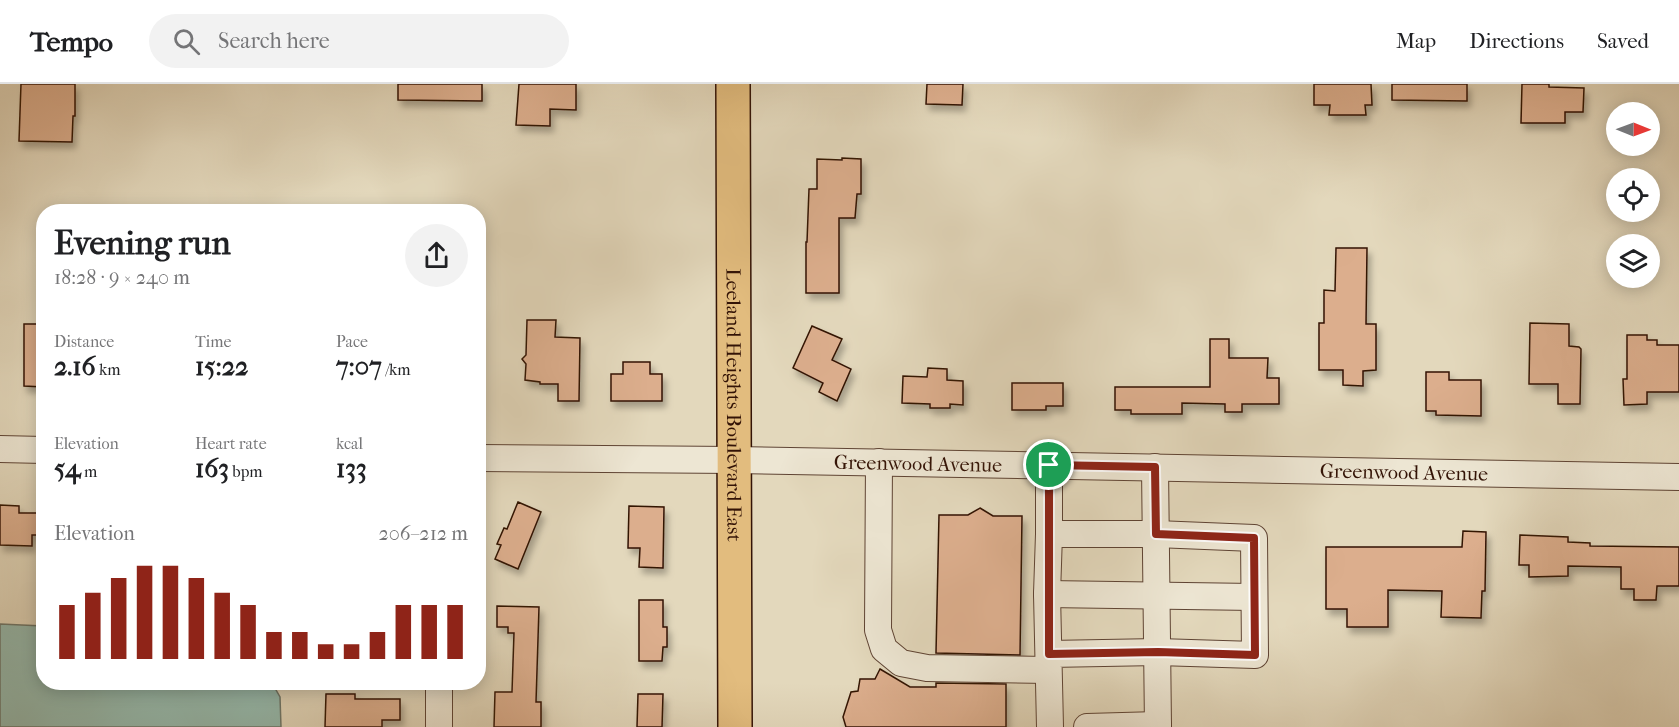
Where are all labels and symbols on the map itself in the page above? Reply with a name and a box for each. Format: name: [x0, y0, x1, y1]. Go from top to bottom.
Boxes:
north arrow: [1606, 102, 1660, 156]
street label: Leeland Heights Boulevard East: [722, 268, 746, 542]
pin: [1023, 439, 1074, 490]
street label: Greenwood Avenue: [834, 450, 1002, 476]
street label: Greenwood Avenue: [1320, 459, 1488, 485]

